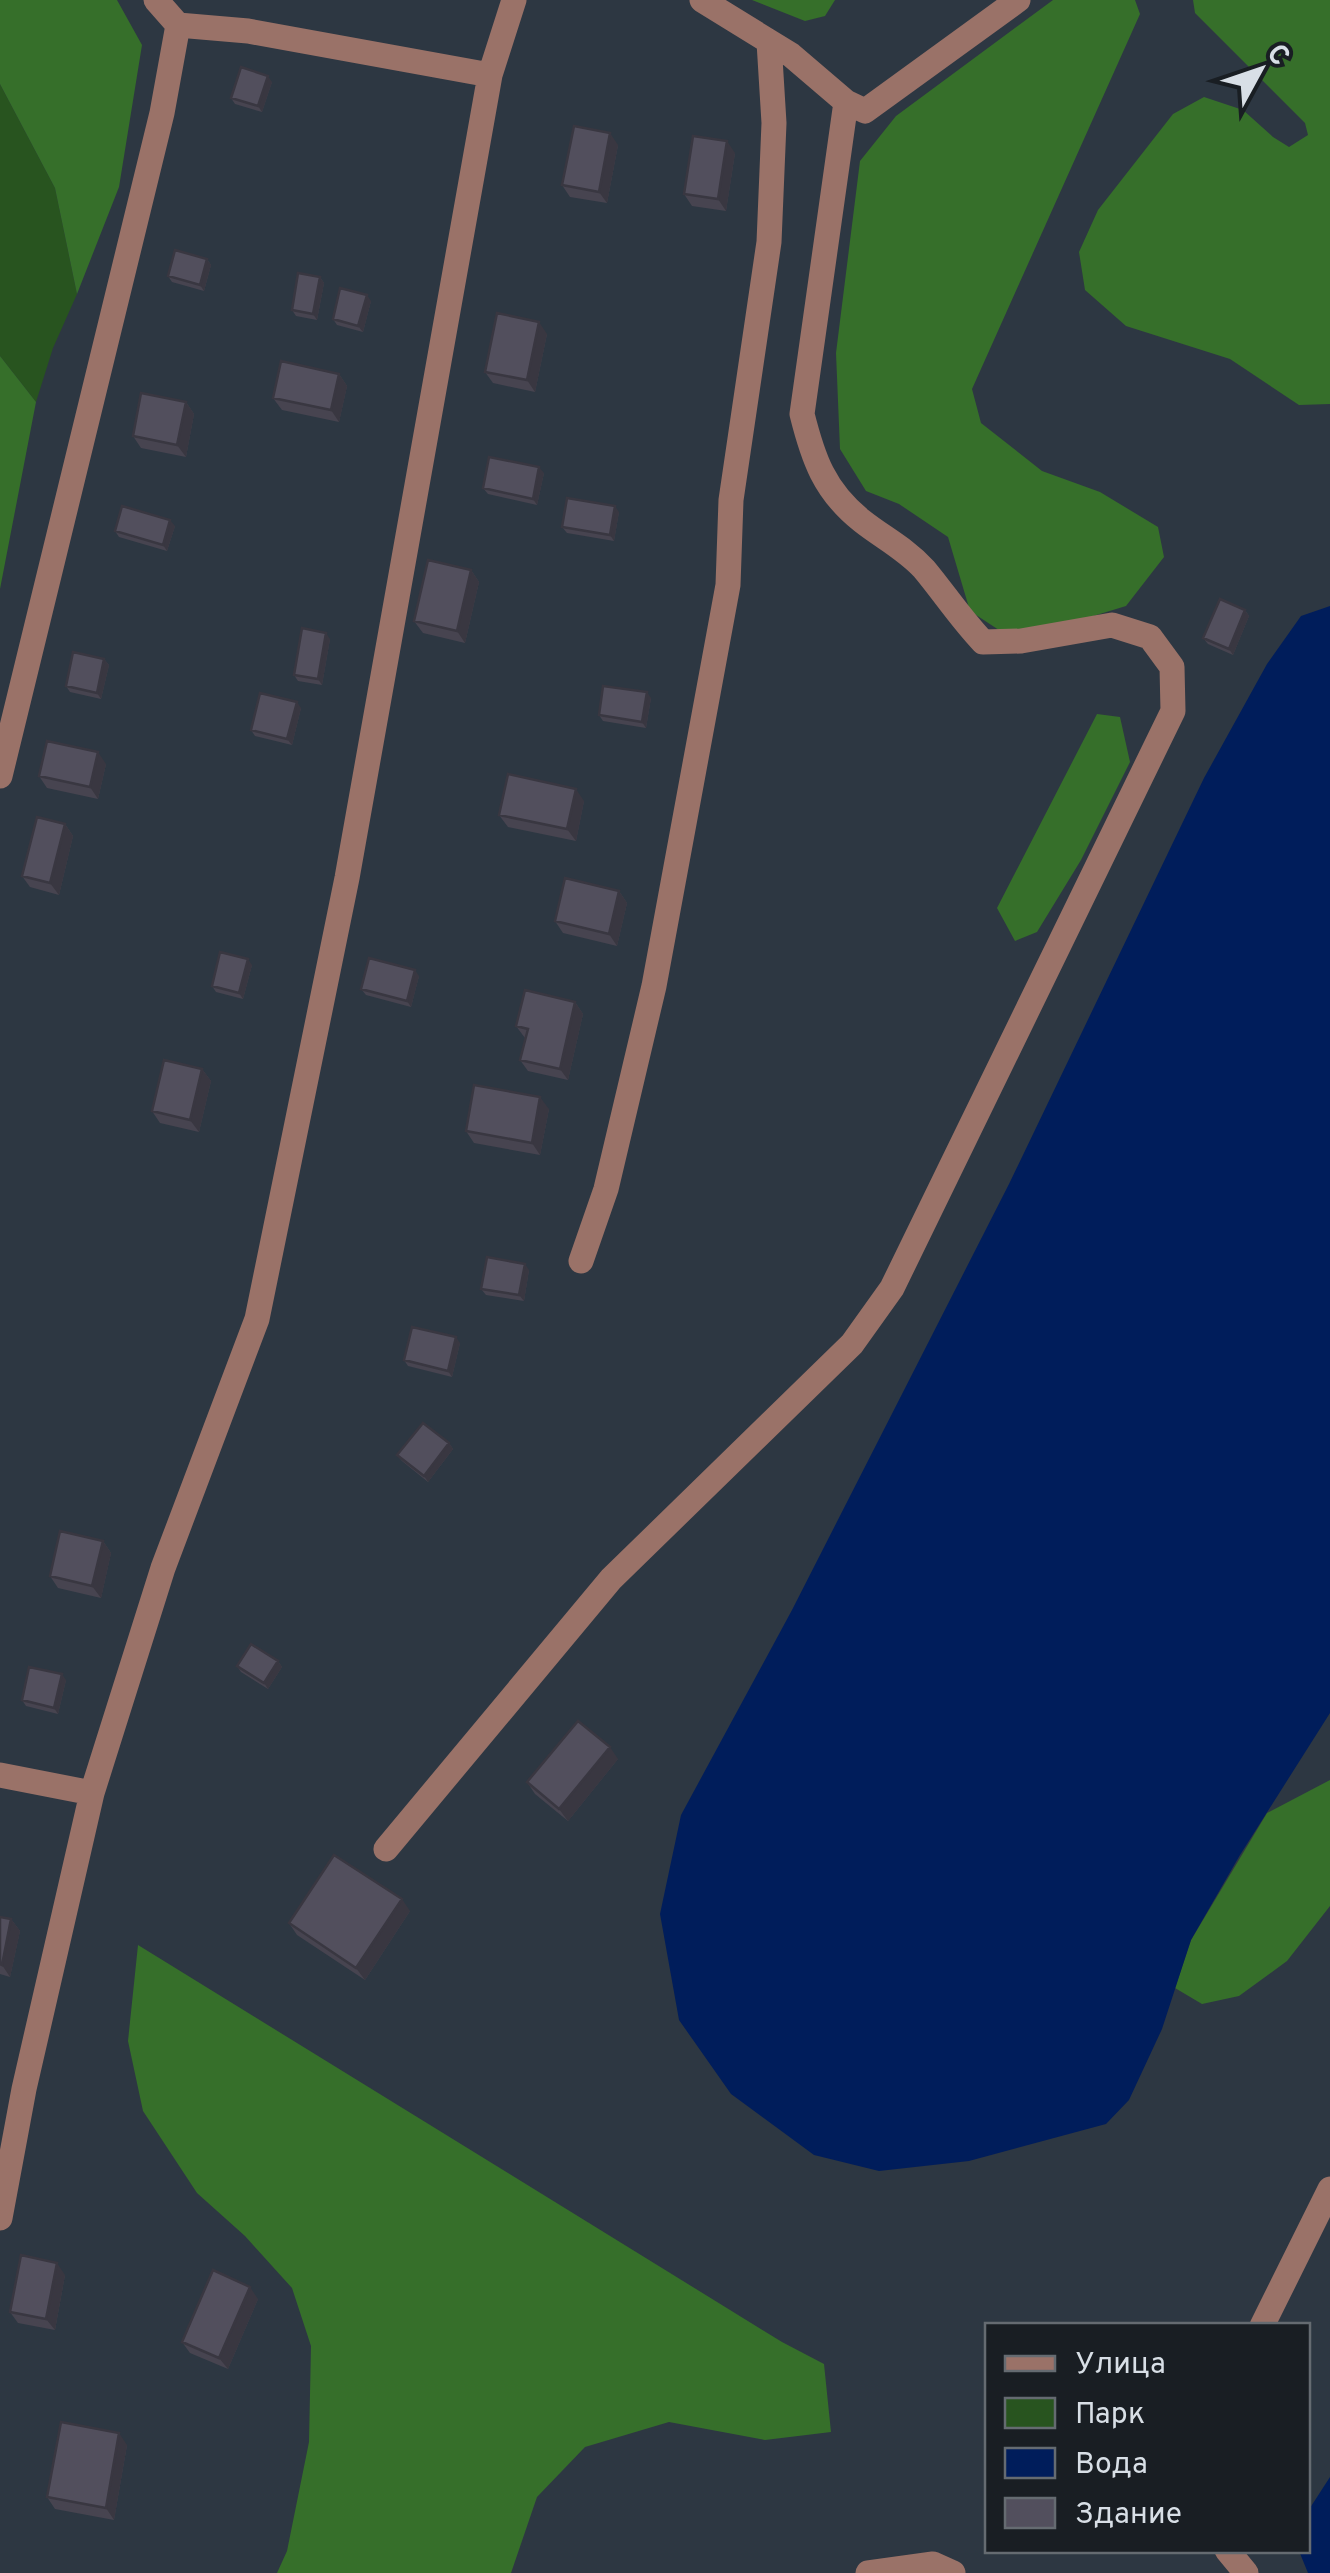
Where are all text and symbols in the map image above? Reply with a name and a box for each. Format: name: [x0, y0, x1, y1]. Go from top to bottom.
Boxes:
north arrow: [1210, 20, 1310, 120]
text: С: [1257, 37, 1296, 74]
legend: [985, 2323, 1310, 2553]
text: Улица: [1075, 2347, 1166, 2384]
text: Парк: [1075, 2397, 1145, 2434]
text: Вода: [1075, 2447, 1148, 2484]
text: Здание: [1075, 2497, 1182, 2534]

